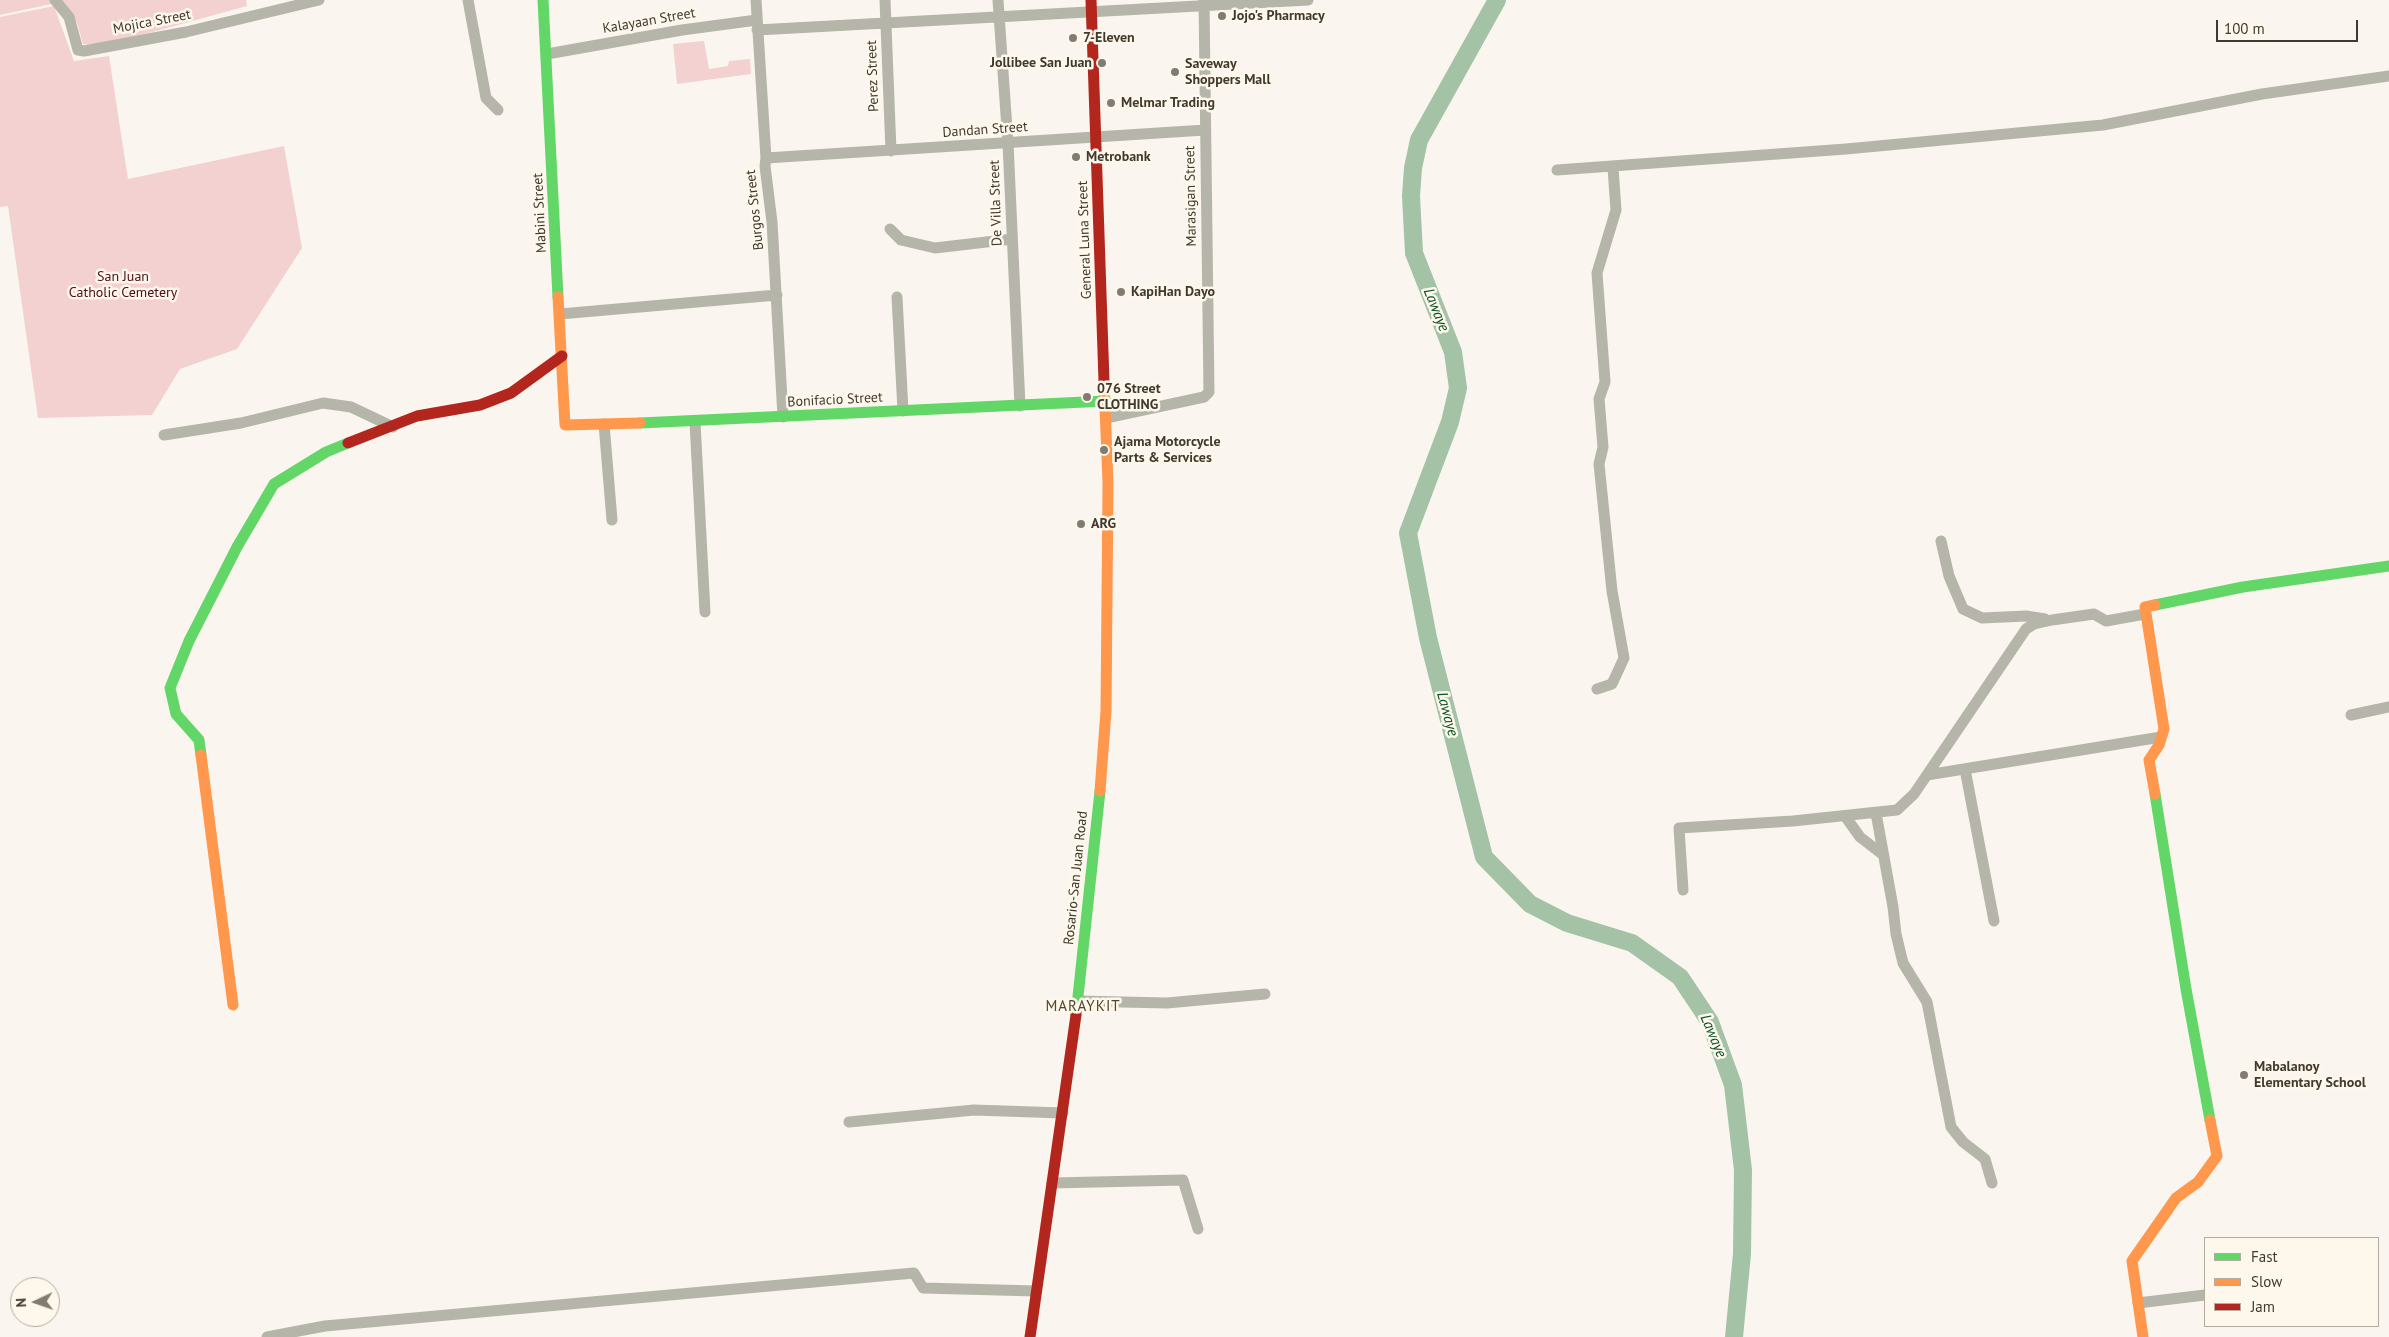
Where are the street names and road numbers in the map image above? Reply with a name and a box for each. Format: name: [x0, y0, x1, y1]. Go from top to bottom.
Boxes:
street label: Kalayaan Street: [601, 5, 697, 37]
street label: Mojica Street: [112, 6, 192, 38]
street label: Perez Street: [863, 40, 883, 112]
street label: Dandan Street: [942, 119, 1028, 141]
street label: Marasigan Street: [1182, 145, 1200, 247]
street label: De Villa Street: [986, 160, 1006, 246]
street label: Burgos Street: [742, 169, 768, 251]
street label: Mabini Street: [530, 172, 550, 254]
street label: General Luna Street: [1075, 180, 1095, 300]
street label: Bonifacio Street: [787, 389, 883, 411]
street label: Rosario-San Juan Road: [1061, 810, 1091, 946]

